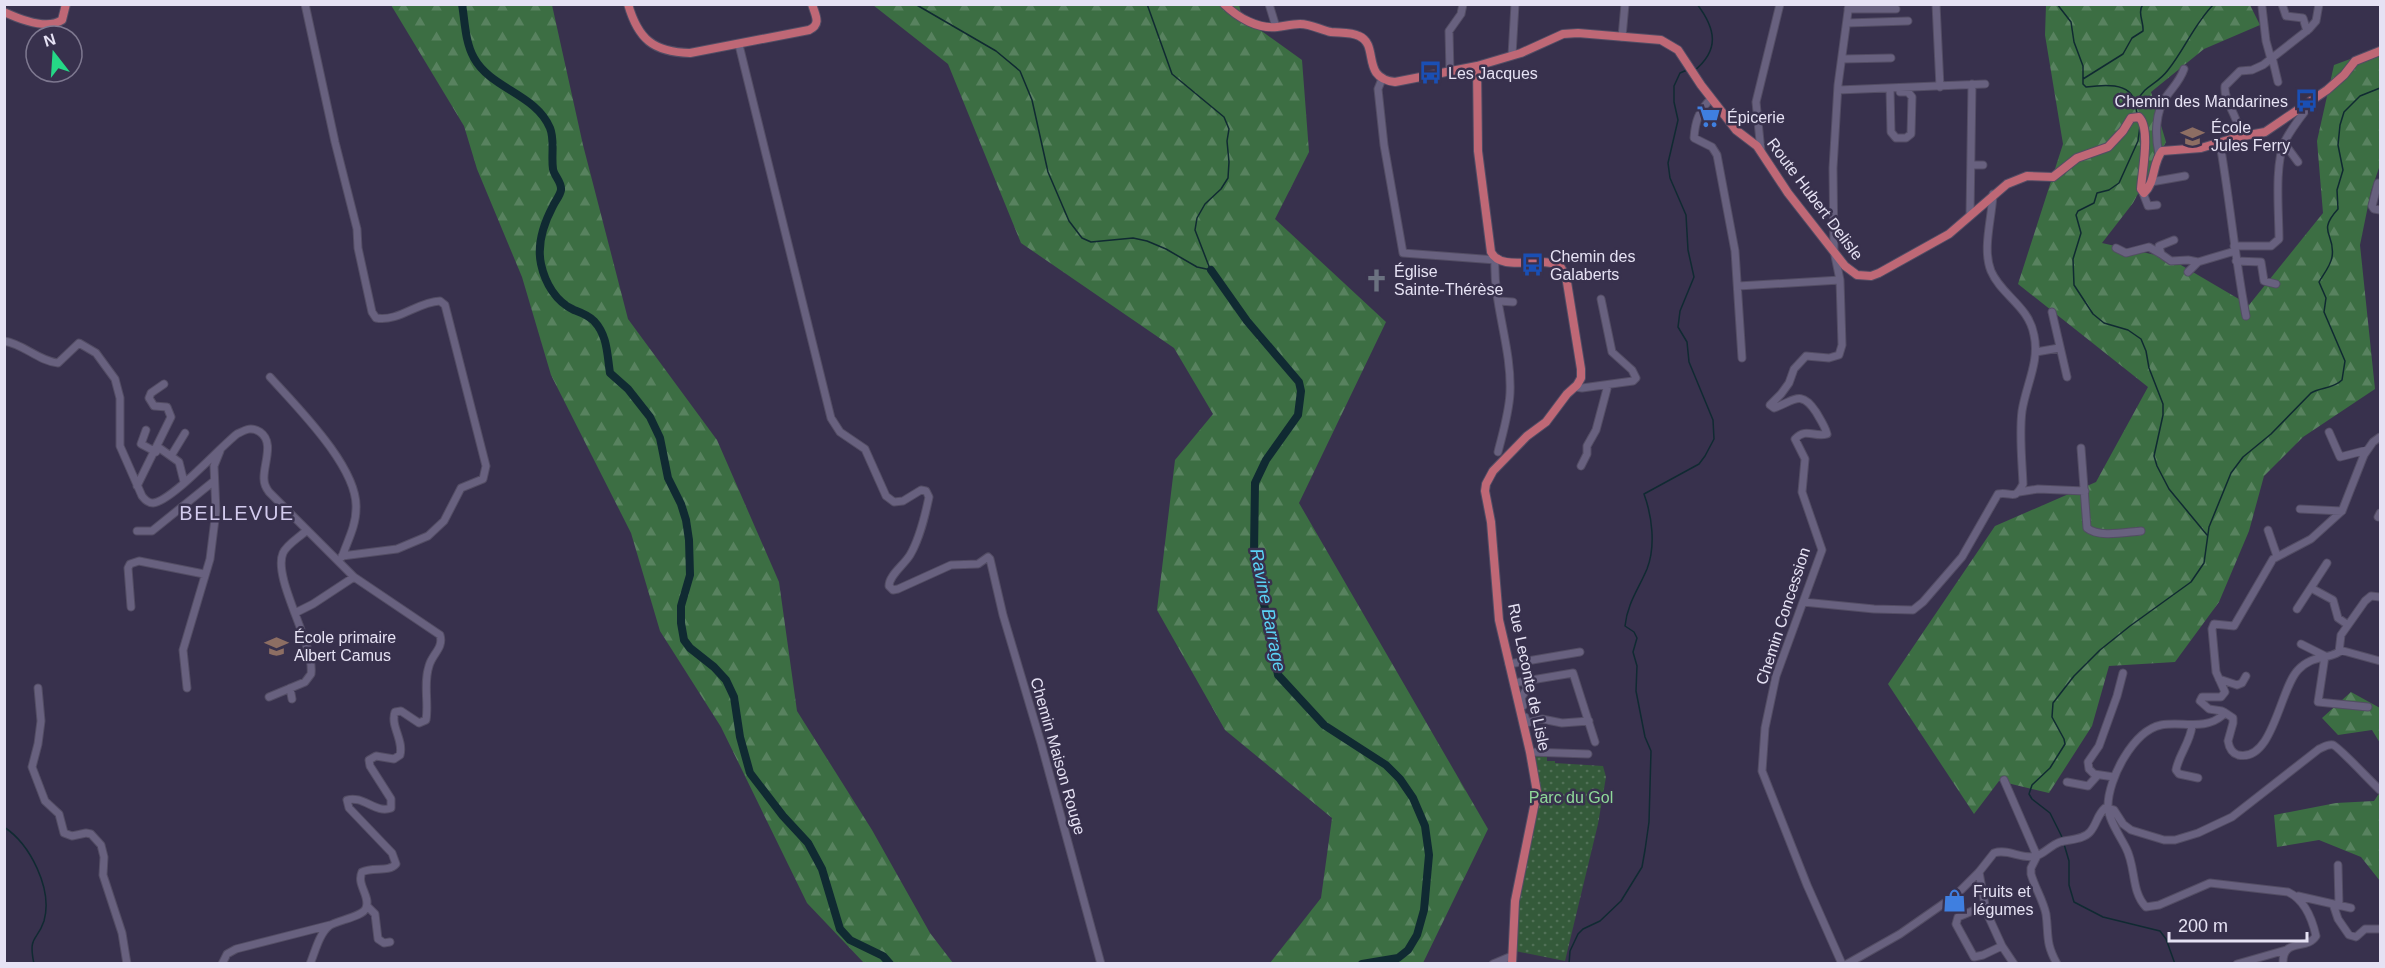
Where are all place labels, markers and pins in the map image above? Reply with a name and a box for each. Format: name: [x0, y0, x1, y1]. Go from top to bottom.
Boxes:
bus stop icon: Les Jacques: [1417, 60, 1443, 86]
place label: Les Jacques: [1448, 65, 1538, 82]
bus stop icon: Chemin des Mandarines: [2293, 88, 2319, 114]
place label: Chemin des Mandarines: [2115, 93, 2288, 110]
supermarket icon: Épicerie: [1696, 104, 1722, 130]
place label: Épicerie: [1727, 108, 1785, 126]
place label: École Jules Ferry: [2211, 118, 2290, 154]
school or university icon: École Jules Ferry: [2180, 123, 2206, 149]
place label: Chemin des Galaberts: [1550, 248, 1635, 283]
bus stop icon: Chemin des Galaberts: [1519, 252, 1545, 278]
place label: Église Sainte-Thérèse: [1394, 262, 1503, 298]
church icon: Église Sainte-Thérèse: [1363, 267, 1389, 293]
place label: École primaire Albert Camus: [294, 628, 396, 664]
school or university icon: École primaire Albert Camus: [263, 633, 289, 659]
place label: Fruits et légumes: [1973, 883, 2033, 918]
shop icon: Fruits et légumes: [1942, 887, 1968, 913]

